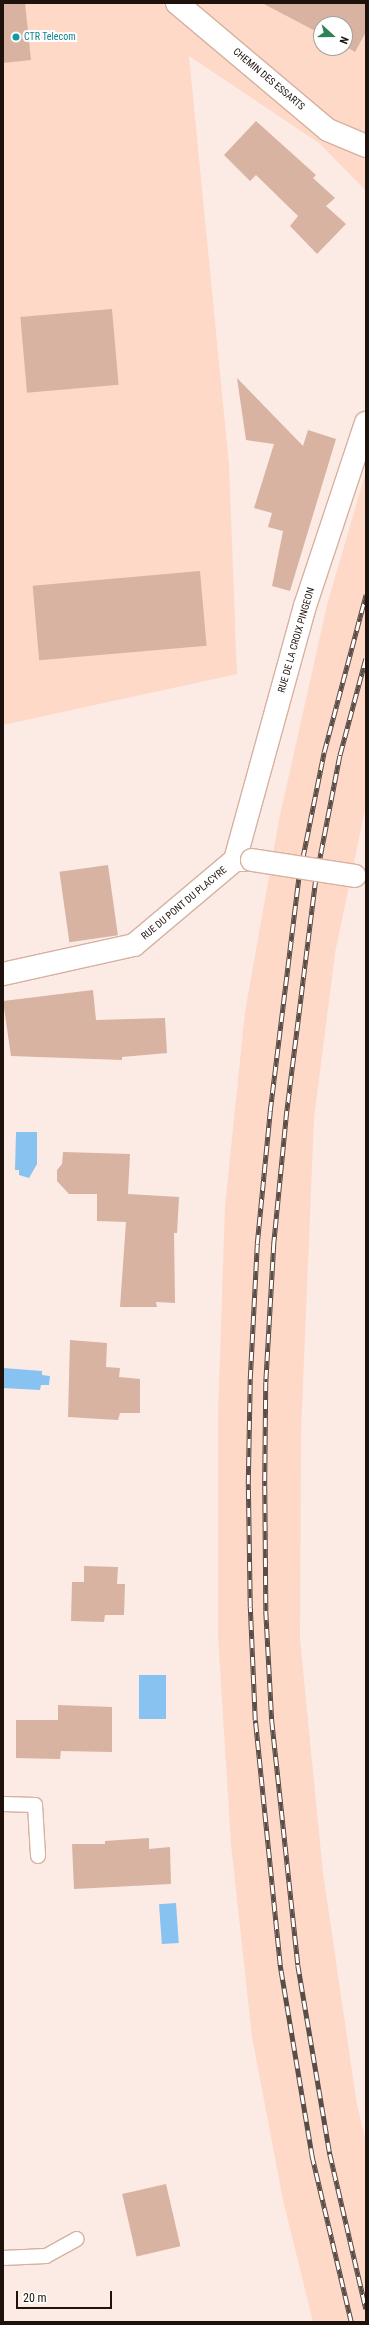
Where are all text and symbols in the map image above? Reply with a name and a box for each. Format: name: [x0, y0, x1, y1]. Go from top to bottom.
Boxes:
north arrow: [313, 16, 353, 56]
place label: CTR Telecom: [24, 31, 76, 43]
marker: CTR Telecom: [11, 32, 21, 42]
text: N: [336, 35, 351, 46]
street label: CHEMIN DES ESSARTS: [231, 46, 307, 112]
street label: RUE DE LA CROIX PINGEON: [275, 586, 317, 694]
street label: RUE DU PONT DU PLACYRE: [139, 864, 229, 942]
scale bar: [18, 2283, 114, 2309]
text: 20 m: [23, 2291, 47, 2305]

